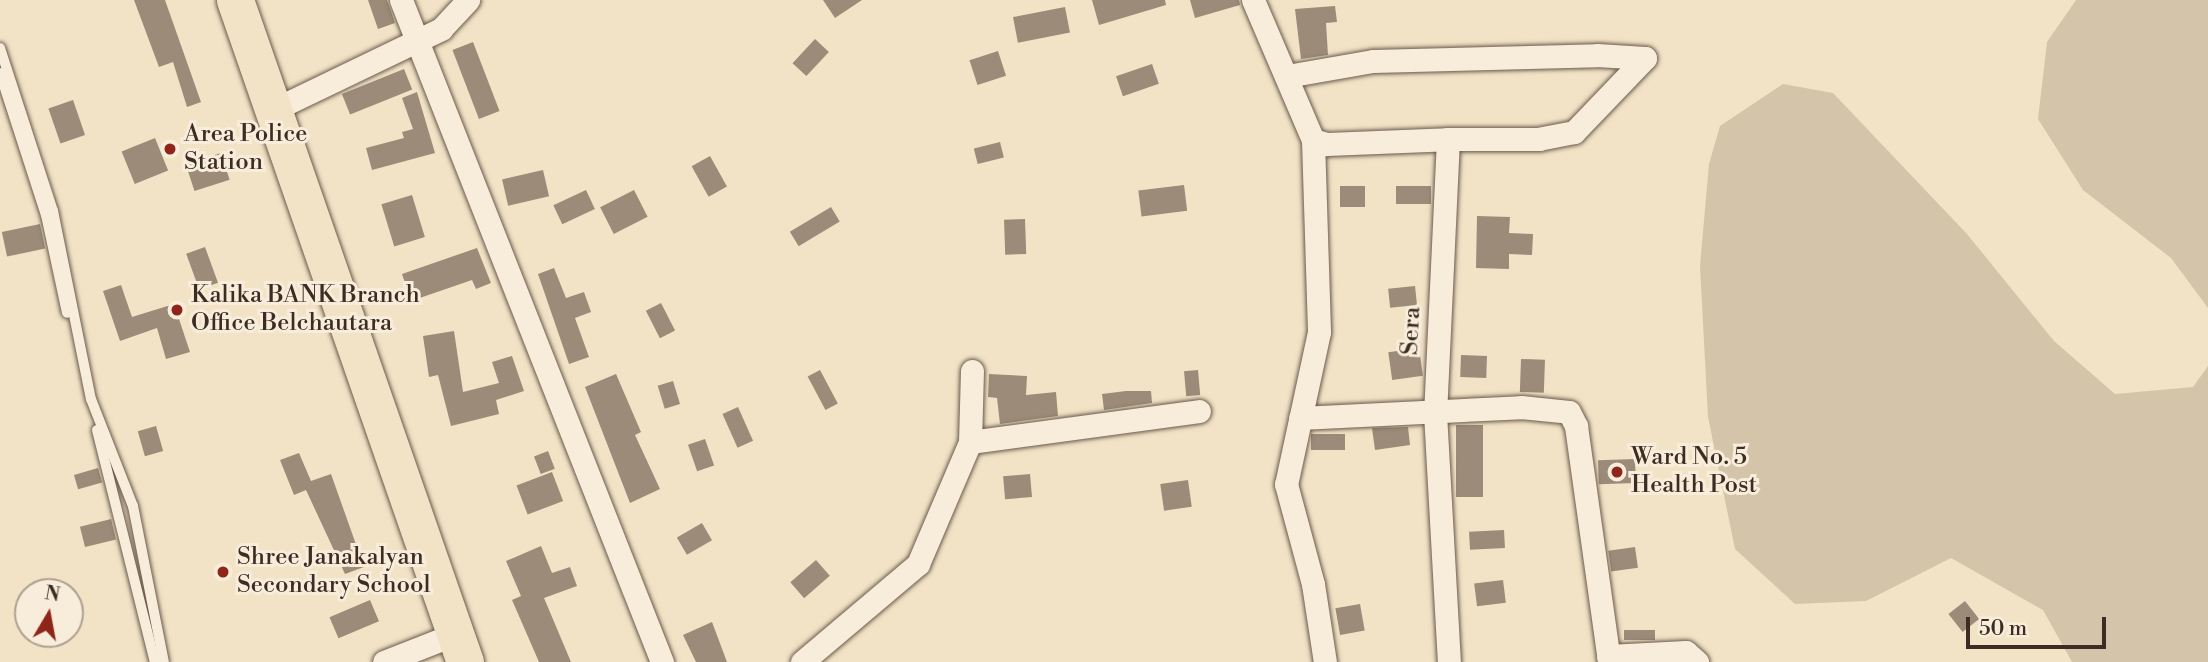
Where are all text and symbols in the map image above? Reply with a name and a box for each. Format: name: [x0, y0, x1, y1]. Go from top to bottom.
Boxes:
place label: Area Police Station: [184, 121, 307, 177]
marker: Area Police Station: [162, 141, 178, 157]
place label: Kalika BANK Branch Office Belchautara: [191, 282, 420, 338]
marker: Kalika BANK Branch Office Belchautara: [169, 302, 185, 318]
street label: Sera: [1396, 306, 1428, 356]
place label: Ward No. 5 Health Post: [1631, 444, 1757, 500]
marker: Ward No. 5 Health Post: [1609, 464, 1625, 480]
place label: Shree Janakalyan Secondary School: [237, 544, 431, 600]
marker: Shree Janakalyan Secondary School: [215, 564, 231, 580]
north arrow: [14, 578, 84, 648]
text: N: [43, 581, 62, 607]
scale bar: [1970, 602, 2110, 646]
text: 50 m: [1979, 616, 2027, 642]

